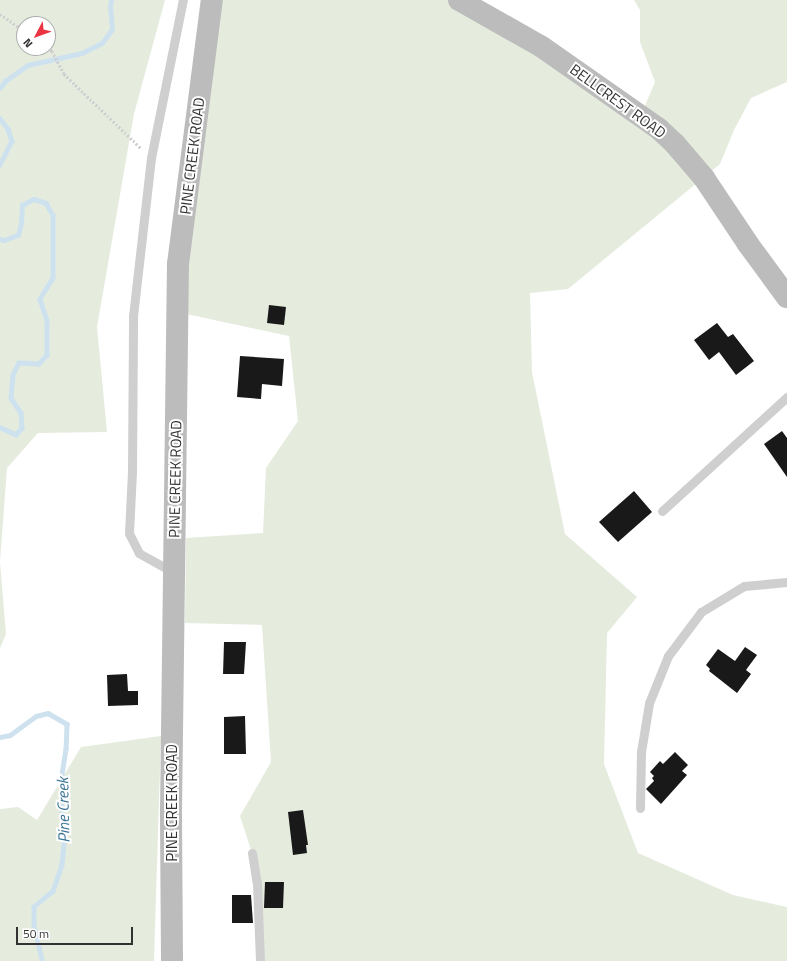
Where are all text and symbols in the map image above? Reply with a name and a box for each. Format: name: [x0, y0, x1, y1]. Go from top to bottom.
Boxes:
north arrow: [16, 16, 56, 56]
text: N: [19, 35, 36, 51]
street label: BELLCREST ROAD: [567, 60, 669, 142]
street label: PINE CREEK ROAD: [176, 96, 208, 216]
street label: PINE CREEK ROAD: [165, 420, 185, 538]
street label: PINE CREEK ROAD: [163, 744, 181, 862]
water label: Pine Creek: [53, 777, 73, 843]
scale bar: [18, 919, 135, 945]
text: 50 m: [23, 924, 49, 943]

